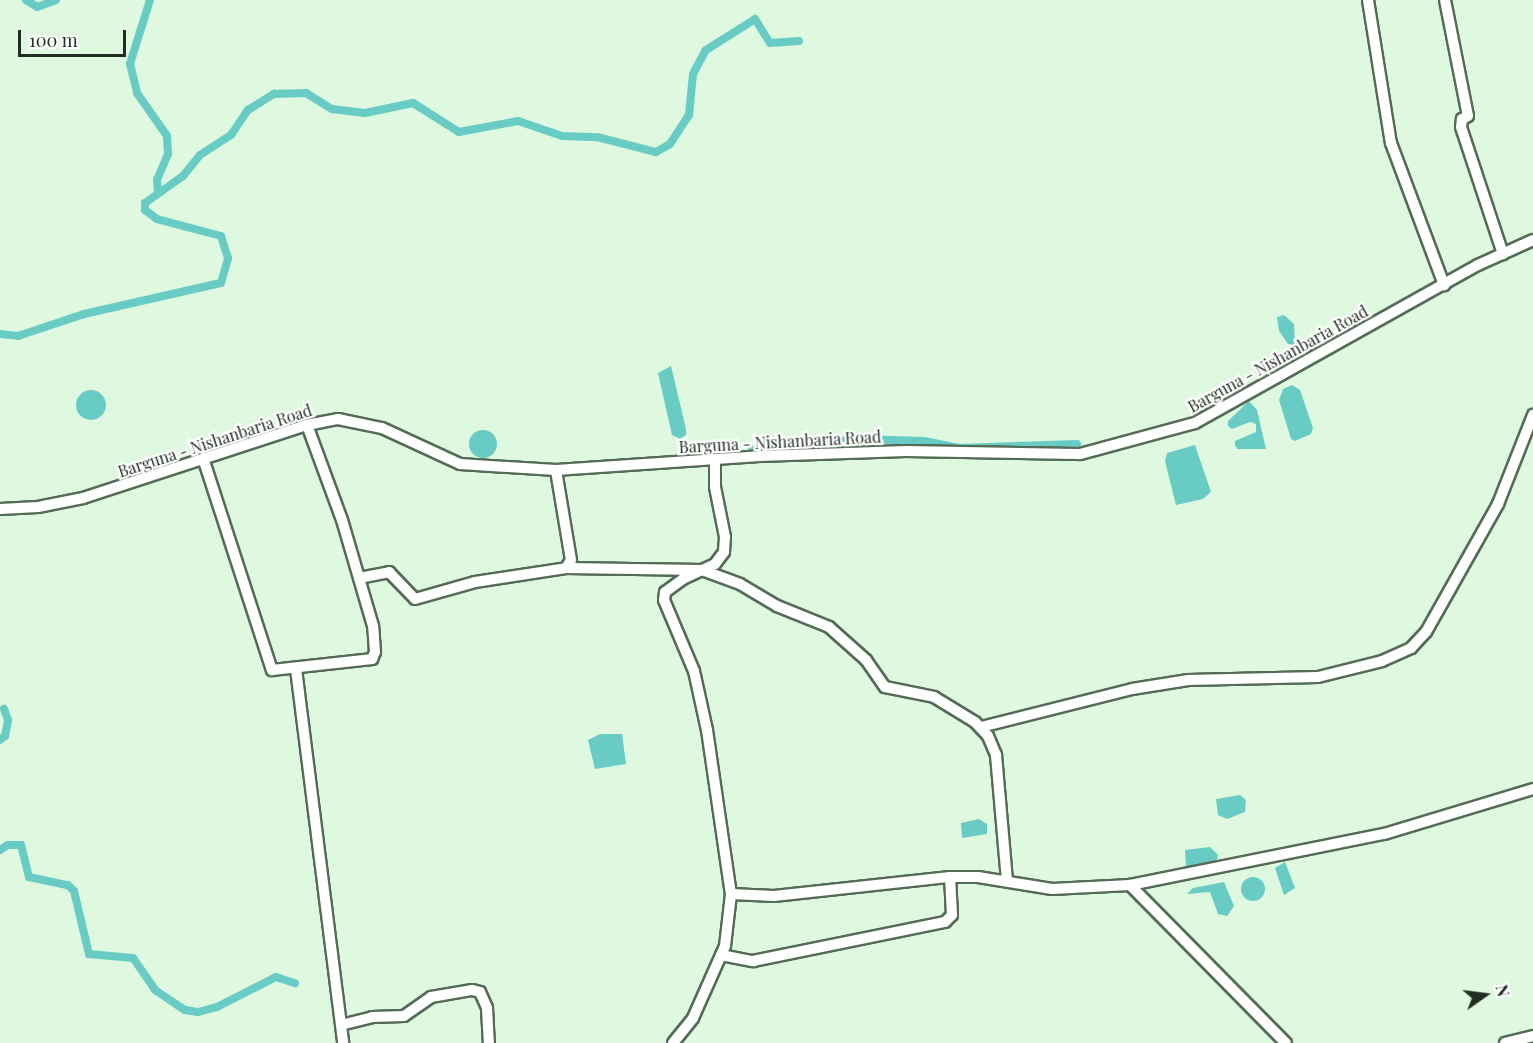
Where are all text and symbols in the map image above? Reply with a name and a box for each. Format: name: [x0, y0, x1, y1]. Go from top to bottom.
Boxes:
scale bar: [21, 18, 129, 56]
text: 100 m: [29, 28, 78, 52]
street label: Barguna - Nishanbaria Road: [1184, 301, 1372, 417]
street label: Barguna - Nishanbaria Road: [115, 400, 315, 482]
street label: Barguna - Nishanbaria Road: [678, 427, 882, 457]
north arrow: [1455, 965, 1515, 1025]
text: N: [1491, 982, 1515, 999]

